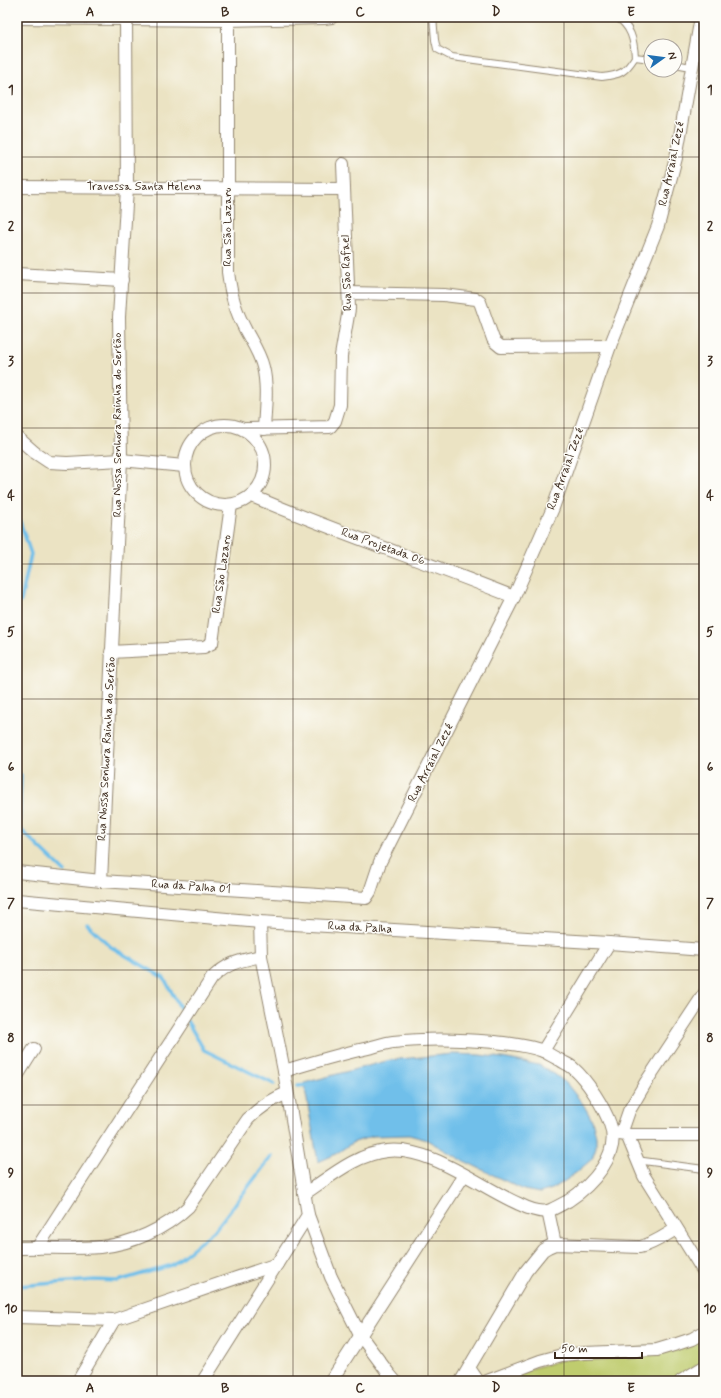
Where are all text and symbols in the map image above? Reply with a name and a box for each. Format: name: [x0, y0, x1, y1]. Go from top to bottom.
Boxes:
text: A: [86, 4, 94, 21]
text: B: [221, 4, 230, 21]
text: C: [355, 4, 365, 21]
text: D: [492, 4, 501, 21]
text: E: [627, 4, 635, 21]
north arrow: [643, 38, 683, 78]
text: N: [664, 51, 679, 61]
text: 1: [8, 82, 14, 99]
text: 1: [707, 82, 713, 99]
street label: Rua Arraial Zezé: [655, 120, 689, 208]
street label: Travessa Santa Helena: [87, 179, 201, 195]
street label: Rua São Lazaro: [220, 187, 236, 267]
text: 2: [8, 218, 15, 235]
text: 2: [707, 218, 714, 235]
street label: Rua São Rafael: [338, 235, 356, 311]
street label: Rua Nossa Senhora Rainha do Sertão: [110, 333, 126, 517]
text: 3: [8, 353, 14, 370]
text: 3: [707, 353, 713, 370]
street label: Rua Arraial Zezé: [544, 425, 588, 512]
text: 4: [7, 488, 15, 505]
text: 4: [706, 488, 714, 505]
street label: Rua Projetada 06: [339, 524, 427, 570]
street label: Rua São Lazaro: [209, 533, 235, 614]
text: 5: [7, 624, 15, 641]
text: 5: [706, 624, 714, 641]
street label: Rua Nossa Senhora Rainha do Sertão: [94, 656, 120, 842]
street label: Rua Arraial Zezé: [404, 720, 458, 805]
text: 6: [8, 759, 15, 776]
text: 6: [707, 759, 714, 776]
street label: Rua da Palha 01: [151, 876, 231, 898]
text: 7: [7, 895, 15, 912]
text: 7: [706, 895, 714, 912]
street label: Rua da Palha: [327, 918, 393, 938]
text: 8: [7, 1030, 15, 1047]
text: 8: [706, 1030, 714, 1047]
text: 9: [8, 1165, 15, 1182]
text: 9: [707, 1165, 714, 1182]
text: 10: [4, 1301, 18, 1318]
text: 10: [703, 1301, 717, 1318]
scale bar: [555, 1334, 642, 1360]
text: 50 m: [561, 1341, 588, 1357]
text: A: [86, 1380, 94, 1397]
text: B: [221, 1380, 230, 1397]
text: C: [355, 1380, 365, 1397]
text: D: [492, 1380, 501, 1397]
text: E: [627, 1380, 635, 1397]

